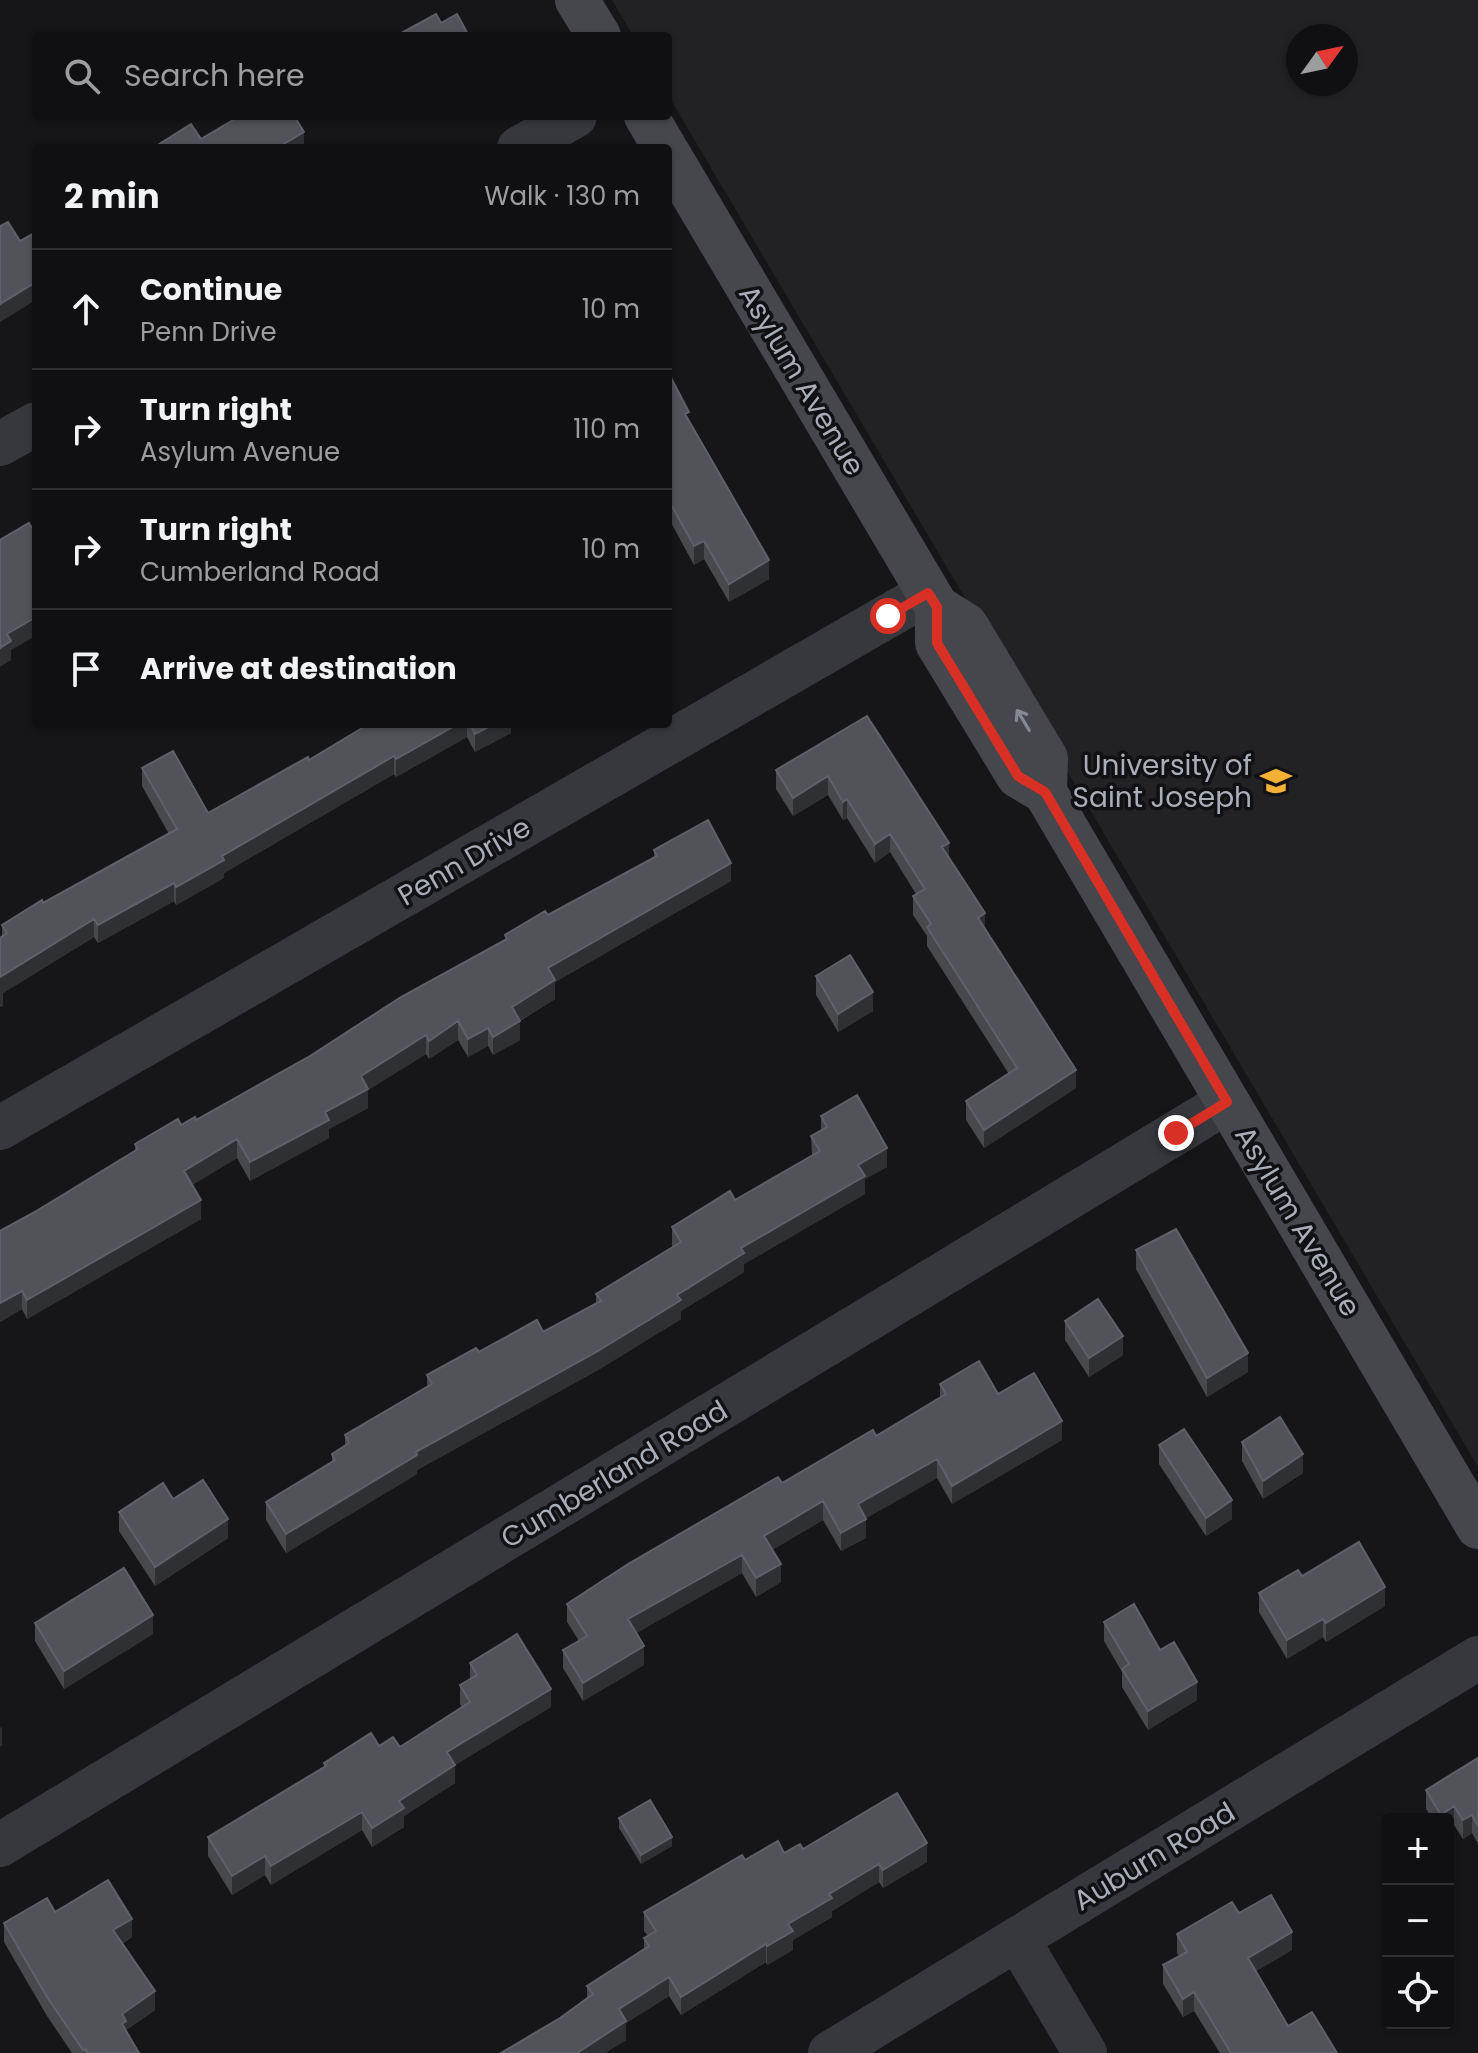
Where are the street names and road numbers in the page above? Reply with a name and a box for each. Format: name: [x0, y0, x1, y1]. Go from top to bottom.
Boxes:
street label: Asylum Avenue: [729, 278, 874, 483]
street label: Penn Drive: [391, 808, 538, 915]
street label: Asylum Avenue: [1225, 1119, 1370, 1324]
street label: Cumberland Road: [494, 1391, 735, 1558]
street label: Auburn Road: [1066, 1793, 1242, 1920]

